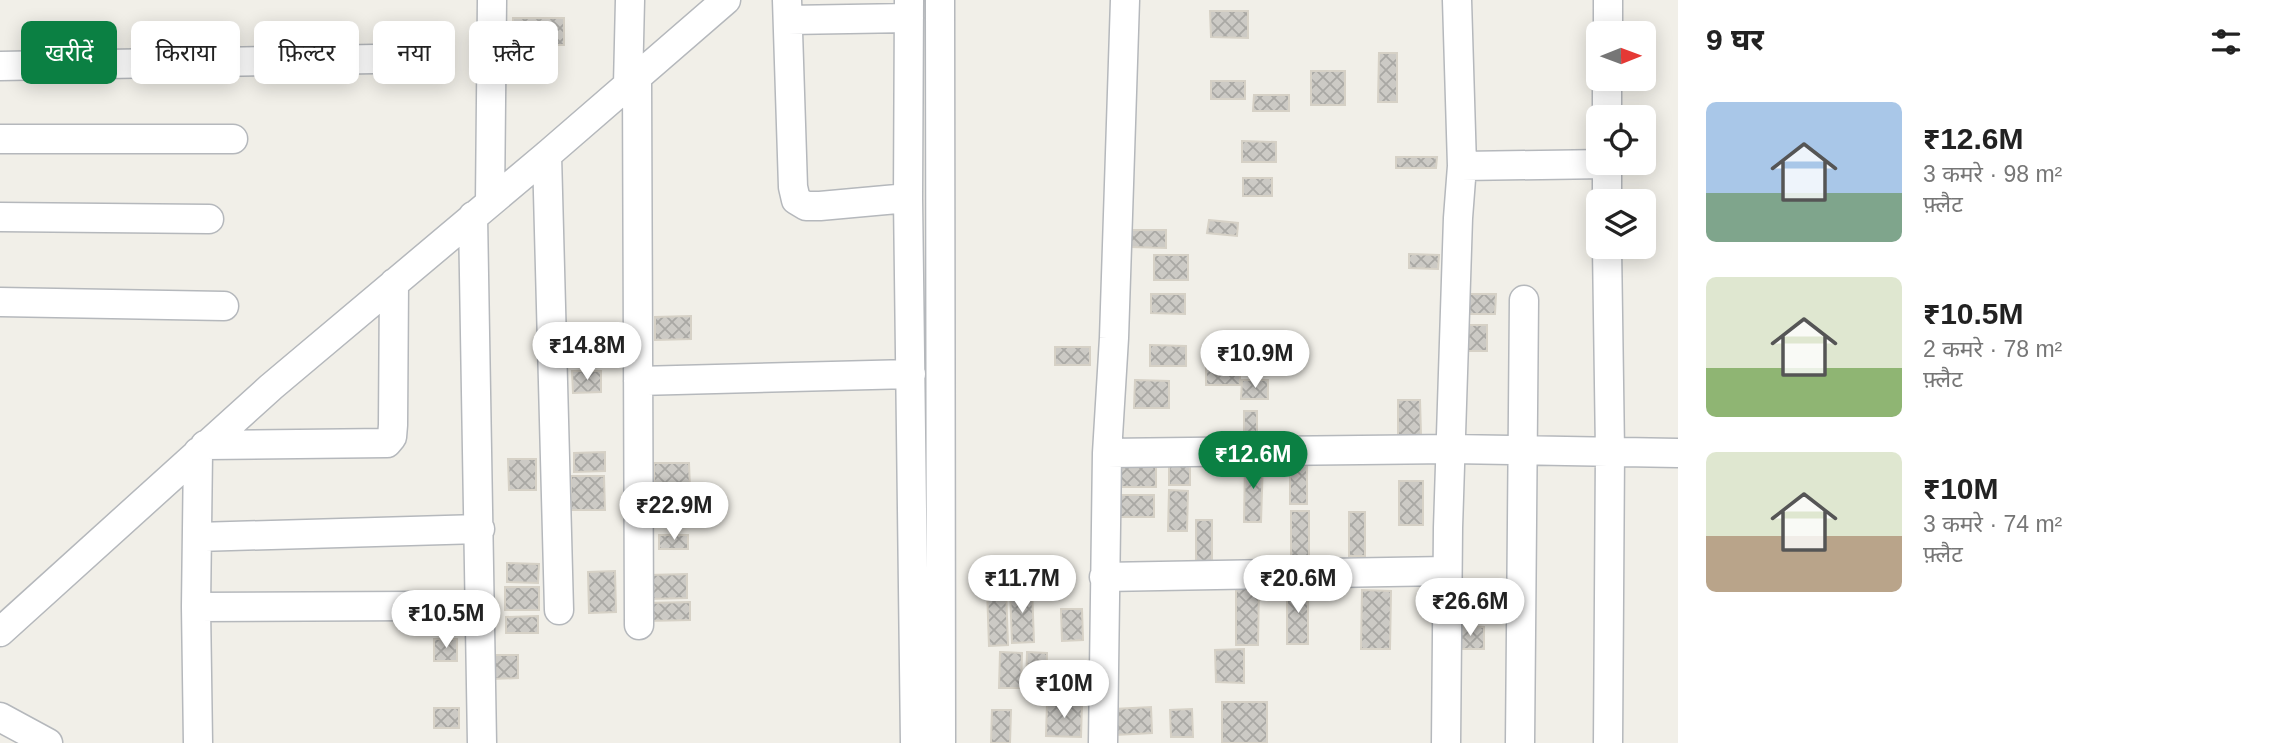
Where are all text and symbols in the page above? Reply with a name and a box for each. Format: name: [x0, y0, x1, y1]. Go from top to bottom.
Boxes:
chip: खरीदें: [21, 21, 117, 84]
chip: किराया: [131, 21, 240, 84]
chip: फ़िल्टर: [254, 21, 359, 84]
chip: नया: [373, 21, 455, 84]
chip: फ़्लैट: [469, 21, 558, 84]
north arrow: [1586, 21, 1656, 91]
map controls: [1586, 21, 1656, 259]
text: 9 घर: [1706, 23, 1764, 56]
icon: filters: [2207, 23, 2245, 61]
button: locate: [1586, 105, 1656, 175]
text: ₹12.6M: [1923, 122, 2024, 155]
icon: home: [1762, 130, 1846, 214]
text: 3 कमरे · 98 m²: [1923, 161, 2062, 187]
button: layers: [1586, 189, 1656, 259]
text: फ़्लैट: [1923, 191, 1963, 217]
text: ₹10.5M: [1923, 297, 2024, 330]
icon: home: [1762, 305, 1846, 389]
pin: ₹14.8M: [530, 322, 644, 382]
pin: ₹10.9M: [1198, 330, 1312, 390]
text: ₹14.8M: [548, 332, 626, 358]
text: 2 कमरे · 78 m²: [1923, 336, 2062, 362]
text: ₹10.9M: [1216, 340, 1294, 366]
text: फ़्लैट: [1923, 366, 1963, 392]
pin: ₹12.6M: [1196, 432, 1310, 491]
text: ₹12.6M: [1214, 441, 1292, 467]
text: ₹10M: [1923, 472, 1999, 505]
icon: home: [1762, 480, 1846, 564]
pin: ₹22.9M: [617, 482, 731, 542]
text: ₹22.9M: [635, 492, 713, 518]
text: 3 कमरे · 74 m²: [1923, 511, 2062, 537]
text: फ़्लैट: [1923, 541, 1963, 567]
pin: ₹11.7M: [965, 556, 1079, 615]
pin: ₹20.6M: [1241, 556, 1355, 615]
text: ₹11.7M: [984, 565, 1060, 591]
text: ₹20.6M: [1259, 565, 1337, 591]
pin: ₹26.6M: [1413, 578, 1527, 638]
text: ₹26.6M: [1431, 588, 1509, 614]
pin: ₹10.5M: [389, 590, 503, 650]
text: ₹10.5M: [407, 600, 485, 626]
pin: ₹10M: [1023, 660, 1105, 720]
text: ₹10M: [1035, 670, 1093, 696]

